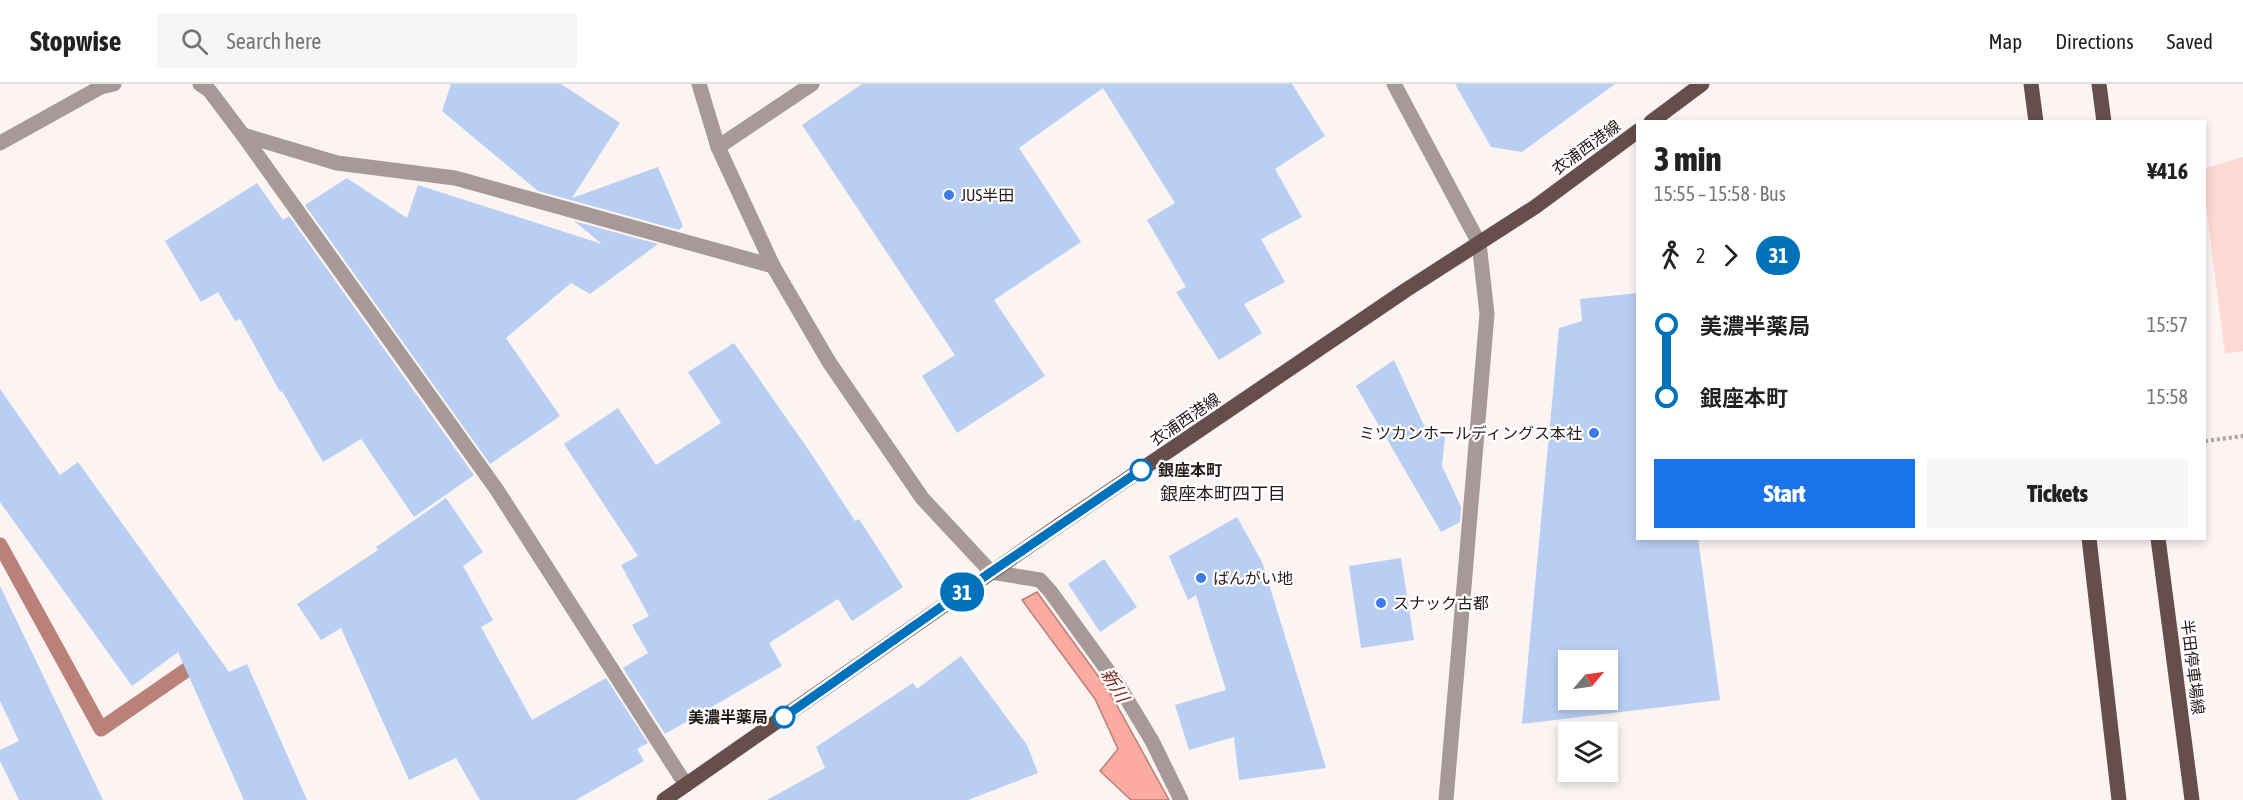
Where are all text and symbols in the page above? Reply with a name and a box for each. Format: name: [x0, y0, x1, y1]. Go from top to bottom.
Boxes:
search box: [157, 14, 577, 68]
text: Stopwise: [30, 25, 121, 57]
icon: search: [178, 25, 211, 58]
text: Search here: [226, 28, 321, 54]
text: Map: [1988, 29, 2022, 53]
text: Directions: [2055, 29, 2134, 53]
text: Saved: [2167, 29, 2213, 53]
street label: 衣浦西港線: [1548, 116, 1624, 178]
text: 3 min: [1654, 140, 1721, 178]
text: ¥416: [2147, 158, 2188, 184]
text: 15:55 – 15:58 · Bus: [1654, 182, 1786, 205]
place label: JUS半田: [961, 186, 1014, 204]
marker: JUS半田: [942, 188, 956, 202]
icon: walk: [1654, 239, 1687, 272]
icon: forward: [1714, 239, 1747, 272]
text: 31: [1768, 243, 1788, 267]
text: 2: [1696, 244, 1705, 267]
text: 美濃半薬局: [1700, 313, 1810, 339]
text: 15:57: [2147, 313, 2188, 336]
text: 銀座本町: [1700, 385, 1788, 411]
text: 15:58: [2147, 385, 2188, 408]
street label: 衣浦西港線: [1147, 389, 1223, 449]
place label: ミツカンホールディングス本社: [1359, 424, 1582, 442]
marker: ミツカンホールディングス本社: [1587, 426, 1601, 440]
marker: 銀座本町: [1130, 459, 1152, 481]
button: Start: [1654, 459, 1915, 528]
button: Tickets: [1927, 459, 2188, 528]
place label: 銀座本町: [1158, 461, 1222, 479]
district label: 銀座本町四丁目: [1160, 483, 1286, 504]
place label: ばんがい地: [1213, 569, 1293, 587]
marker: ばんがい地: [1194, 571, 1208, 585]
line badge: 31: [935, 572, 989, 612]
text: 31: [952, 580, 972, 604]
place label: スナック古都: [1393, 594, 1489, 612]
marker: スナック古都: [1374, 596, 1388, 610]
street label: 半田停車場線: [2178, 618, 2208, 716]
north arrow: [1558, 650, 1618, 710]
map controls: [1558, 650, 1618, 782]
water label: 新川: [1097, 664, 1134, 708]
marker: 美濃半薬局: [773, 706, 795, 728]
place label: 美濃半薬局: [688, 708, 768, 726]
button: layers: [1558, 722, 1618, 782]

